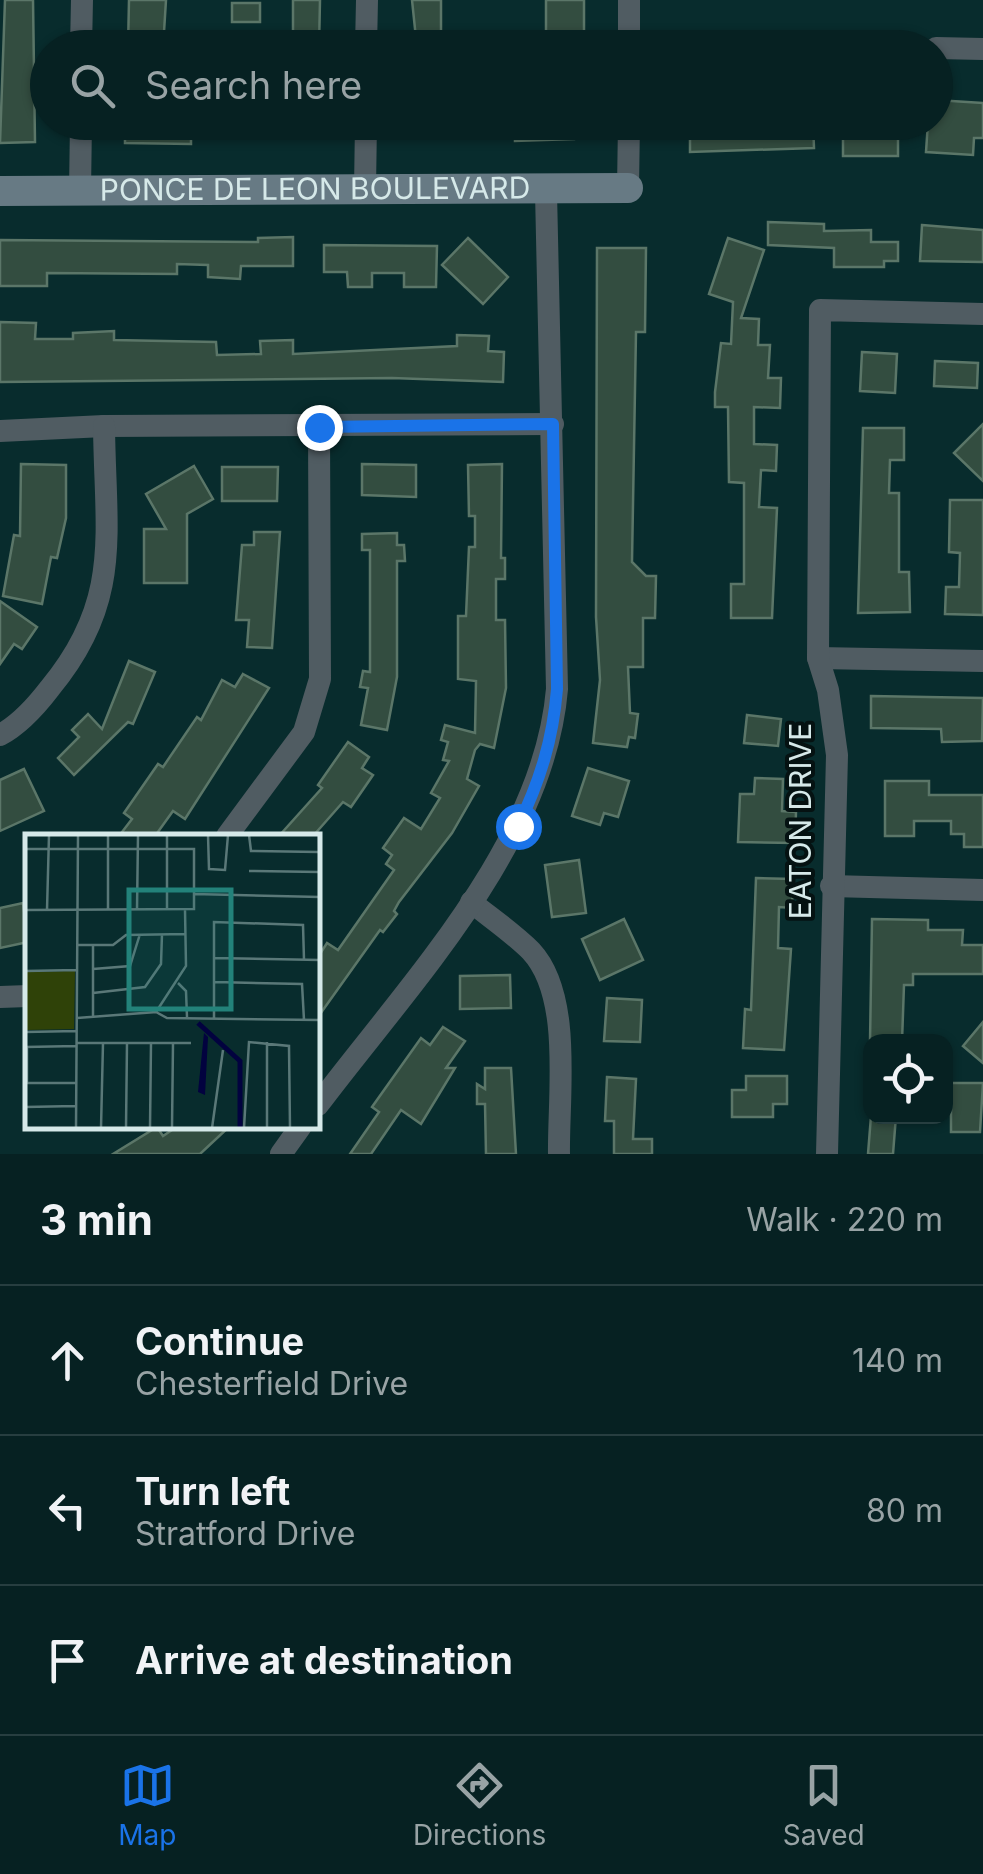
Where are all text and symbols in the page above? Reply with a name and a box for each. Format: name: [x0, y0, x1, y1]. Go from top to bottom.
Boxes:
search box: [30, 30, 953, 140]
icon: search: [65, 58, 120, 113]
text: Search here: [145, 62, 362, 108]
street label: PONCE DE LEON BOULEVARD: [100, 169, 530, 208]
route end: [297, 405, 343, 451]
street label: EATON DRIVE: [782, 723, 818, 919]
route start: [496, 804, 542, 850]
inset map: [25, 834, 320, 1129]
map controls: [863, 1034, 953, 1124]
button: locate: [863, 1034, 953, 1124]
text: 3 min: [40, 1194, 153, 1245]
text: Walk · 220 m: [746, 1200, 943, 1239]
text: Continue: [135, 1318, 304, 1364]
icon: ahead: [40, 1333, 95, 1388]
text: 140 m: [852, 1341, 943, 1380]
text: Chesterfield Drive: [135, 1364, 408, 1403]
text: Turn left: [135, 1468, 290, 1514]
icon: left: [40, 1483, 95, 1538]
text: 80 m: [866, 1491, 943, 1530]
text: Stratford Drive: [135, 1514, 355, 1553]
icon: arrive: [40, 1633, 95, 1688]
text: Arrive at destination: [135, 1637, 513, 1683]
tab: Map: [118, 1758, 176, 1852]
tab: Directions: [413, 1758, 546, 1852]
tab: Saved: [783, 1758, 865, 1852]

